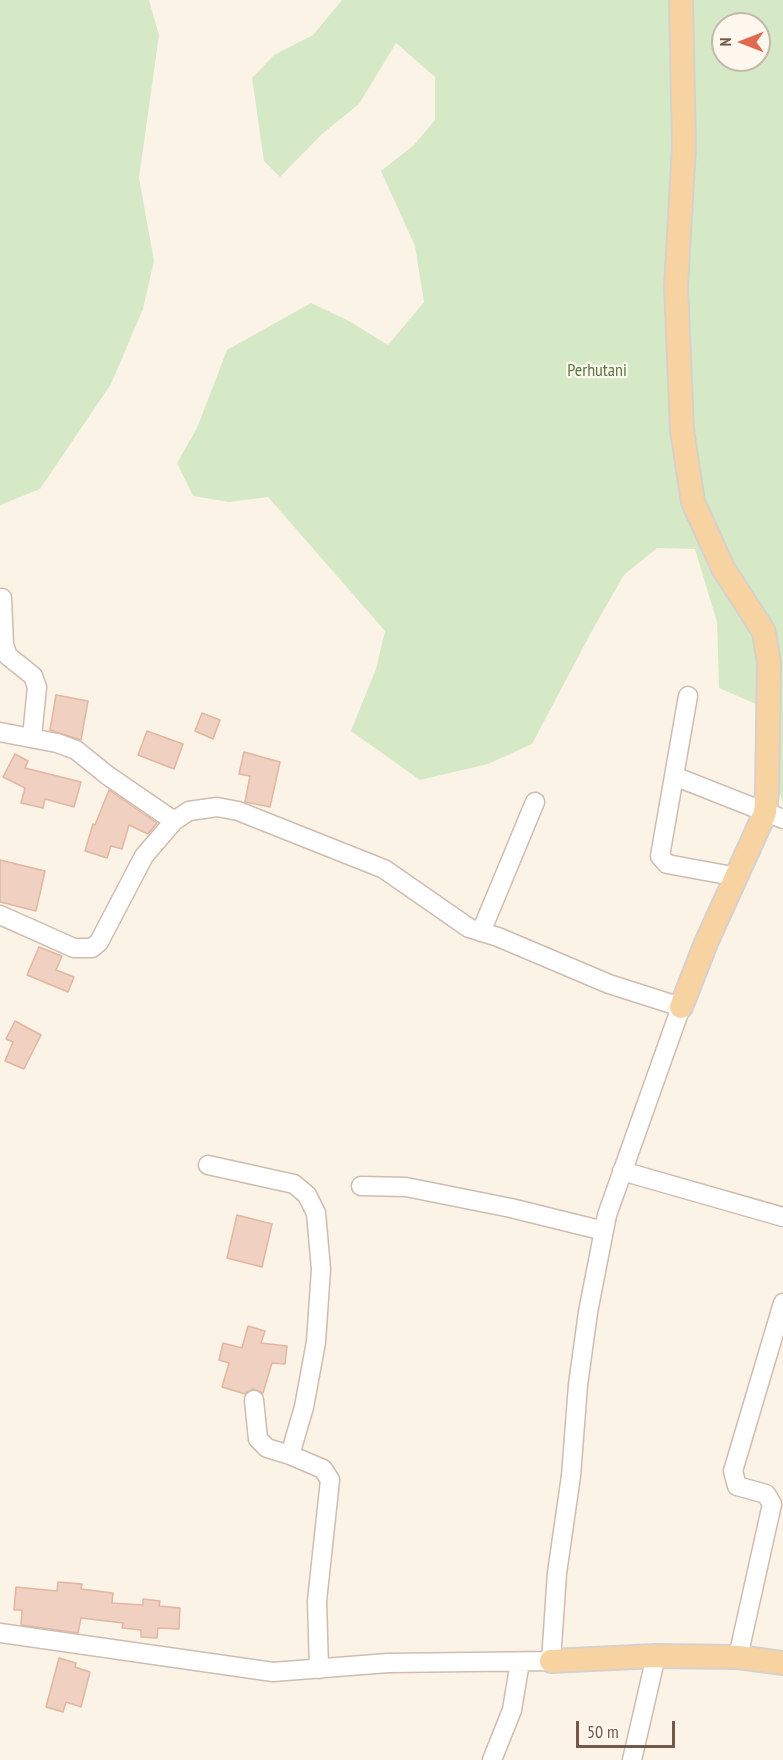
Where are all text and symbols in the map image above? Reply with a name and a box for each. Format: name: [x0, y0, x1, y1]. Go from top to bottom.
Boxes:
north arrow: [711, 12, 771, 72]
text: N: [715, 38, 735, 46]
park label: Perhutani: [567, 360, 627, 382]
scale bar: [579, 1709, 678, 1747]
text: 50 m: [587, 1720, 619, 1743]

